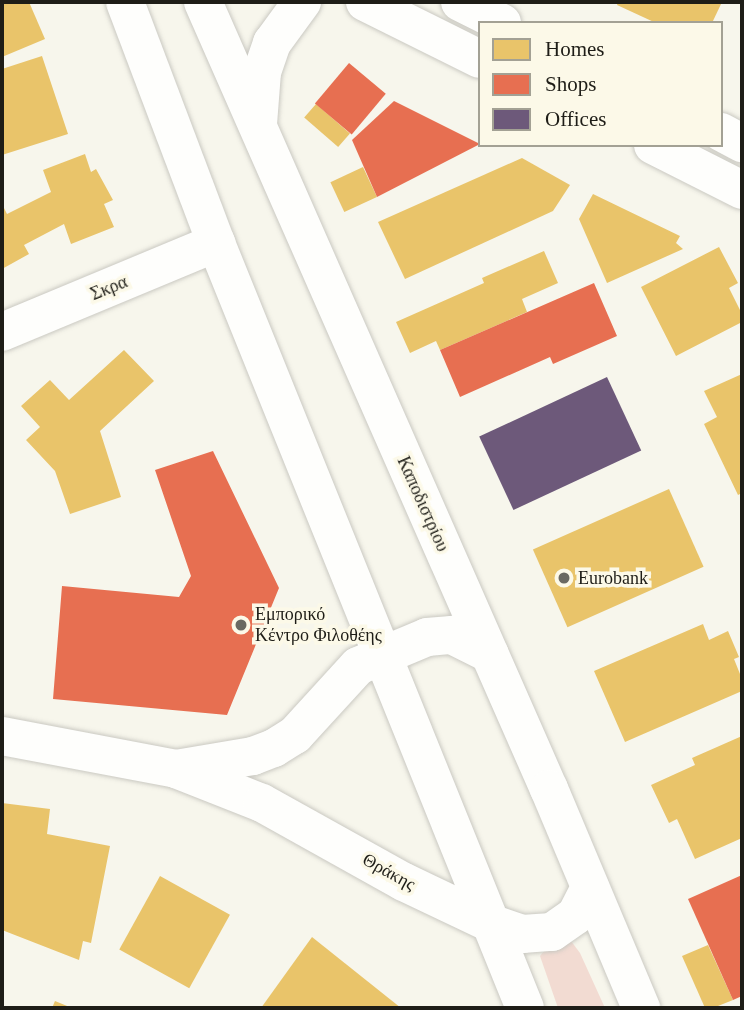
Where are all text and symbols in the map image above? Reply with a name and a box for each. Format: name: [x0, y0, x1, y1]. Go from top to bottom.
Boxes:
legend: [478, 21, 723, 147]
text: Homes: [545, 37, 605, 61]
text: Shops: [545, 72, 596, 96]
text: Offices: [545, 107, 606, 131]
street label: Σκρα: [87, 271, 131, 305]
street label: Καποδιστρίου: [392, 453, 454, 555]
place label: Eurobank: [578, 567, 648, 589]
marker: Eurobank: [556, 570, 572, 586]
place label: Εμπορικό Κέντρο Φιλοθέης: [255, 604, 382, 646]
marker: Εμπορικό Κέντρο Φιλοθέης: [233, 617, 249, 633]
street label: Θράκης: [359, 849, 419, 895]

